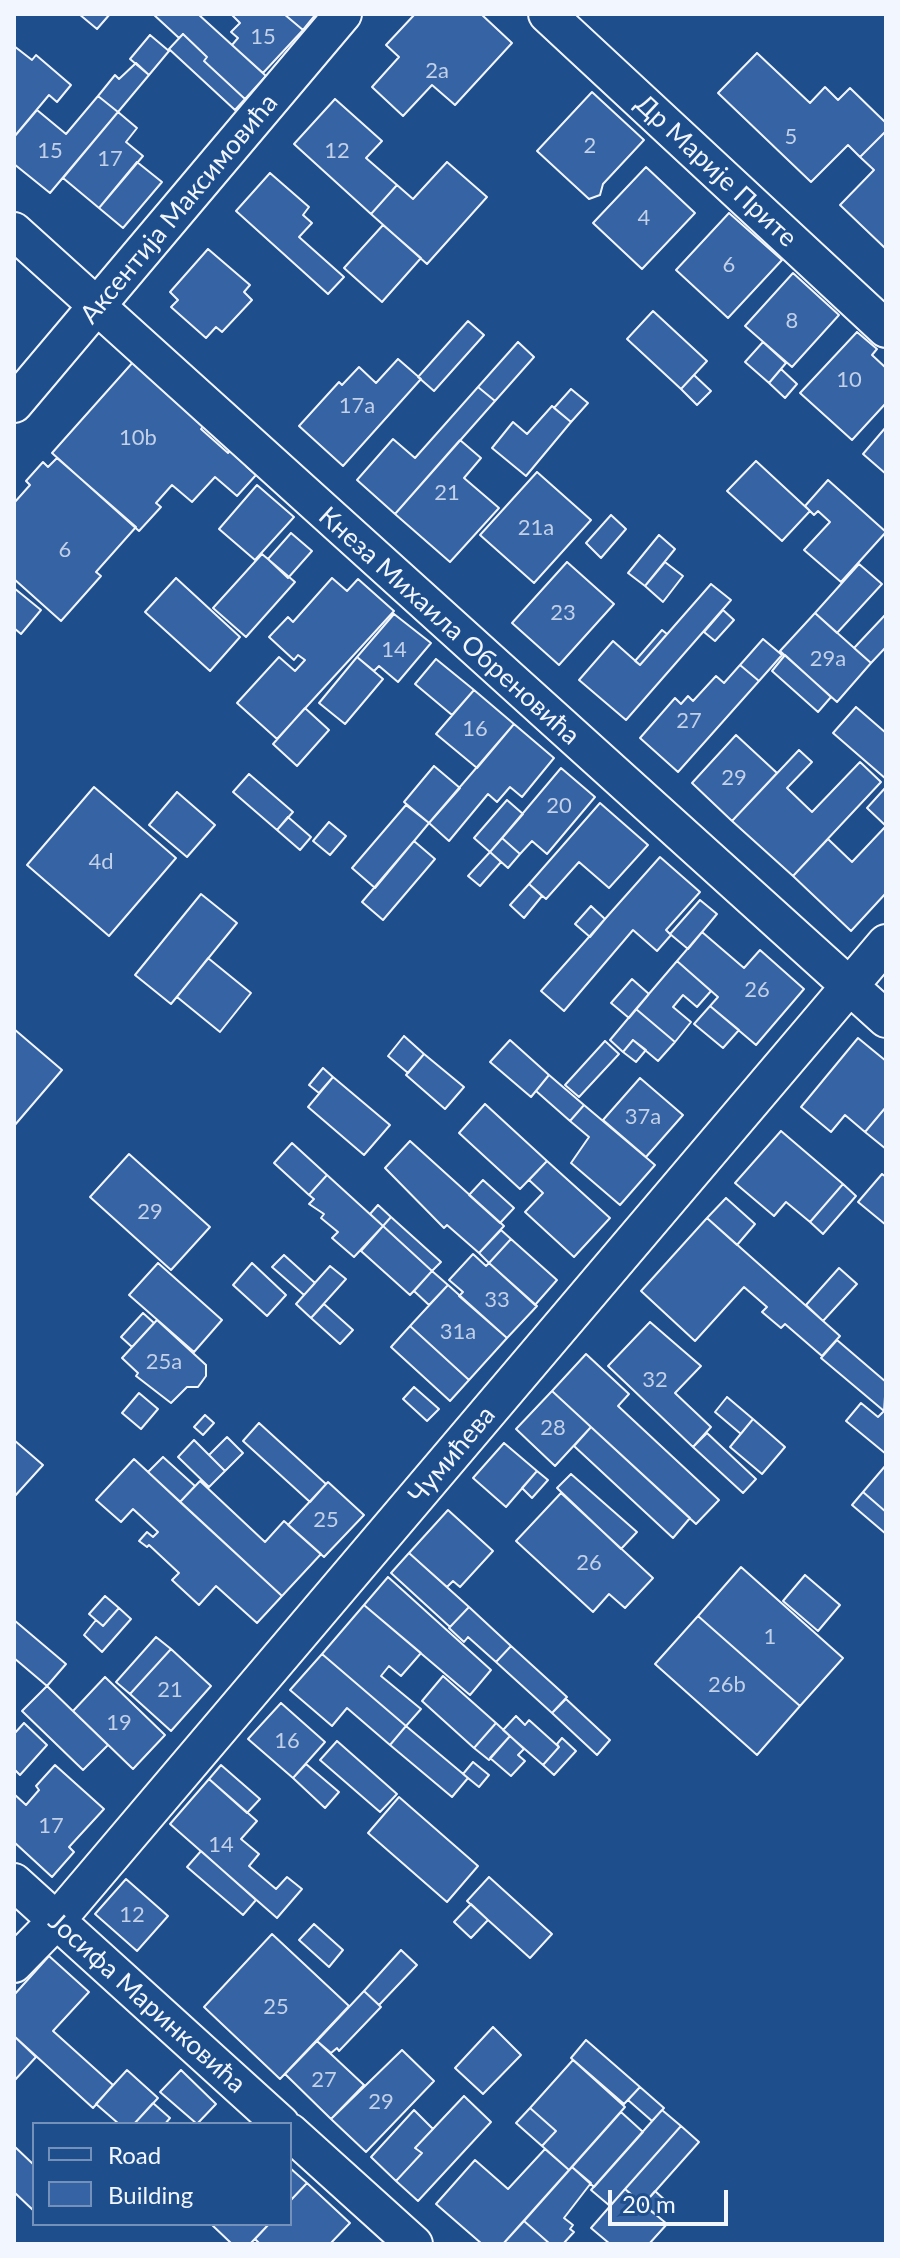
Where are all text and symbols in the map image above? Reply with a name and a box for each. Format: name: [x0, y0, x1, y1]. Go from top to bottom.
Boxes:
house number: 15: [250, 24, 276, 50]
house number: 2a: [425, 58, 449, 84]
street label: Аксентија Максимовића: [74, 88, 284, 330]
street label: Др Марије Прите: [629, 88, 803, 254]
house number: 5: [785, 124, 797, 150]
house number: 2: [584, 133, 596, 159]
house number: 15: [37, 138, 63, 164]
house number: 12: [324, 138, 350, 164]
house number: 17: [97, 146, 123, 172]
house number: 4: [638, 205, 650, 231]
house number: 6: [723, 252, 735, 278]
house number: 8: [786, 308, 798, 334]
house number: 10: [836, 367, 862, 393]
house number: 17a: [339, 393, 375, 419]
house number: 10b: [119, 425, 157, 451]
house number: 21: [434, 480, 460, 506]
street label: Кнеза Михаила Обреновића: [312, 501, 586, 751]
house number: 21a: [518, 515, 554, 541]
house number: 6: [59, 537, 71, 563]
house number: 23: [550, 600, 576, 626]
house number: 14: [381, 637, 407, 663]
house number: 29a: [810, 646, 846, 672]
house number: 27: [676, 708, 702, 734]
house number: 16: [462, 716, 488, 742]
house number: 29: [721, 765, 747, 791]
house number: 20: [546, 793, 572, 819]
house number: 4d: [88, 849, 114, 875]
house number: 26: [744, 977, 770, 1003]
house number: 37a: [625, 1104, 661, 1130]
house number: 29: [137, 1199, 163, 1225]
house number: 33: [484, 1287, 510, 1313]
house number: 31a: [440, 1319, 476, 1345]
house number: 25a: [146, 1349, 182, 1375]
house number: 32: [642, 1367, 668, 1393]
street label: Чумићева: [402, 1400, 502, 1510]
house number: 28: [540, 1415, 566, 1441]
house number: 25: [313, 1507, 339, 1533]
house number: 26: [576, 1550, 602, 1576]
house number: 1: [764, 1624, 776, 1650]
house number: 26b: [708, 1672, 746, 1698]
house number: 21: [157, 1677, 183, 1703]
house number: 19: [106, 1710, 132, 1736]
house number: 16: [274, 1728, 300, 1754]
house number: 17: [38, 1813, 64, 1839]
house number: 14: [208, 1832, 234, 1858]
house number: 12: [119, 1902, 145, 1928]
street label: Јосифа Маринковића: [42, 1906, 252, 2100]
house number: 25: [263, 1994, 289, 2020]
house number: 27: [311, 2067, 337, 2093]
house number: 29: [368, 2089, 394, 2115]
legend: [32, 2122, 292, 2226]
text: Road: [108, 2140, 161, 2169]
scale bar: [612, 2174, 732, 2224]
text: Building: [108, 2180, 193, 2209]
text: 20 m: [622, 2189, 676, 2218]

